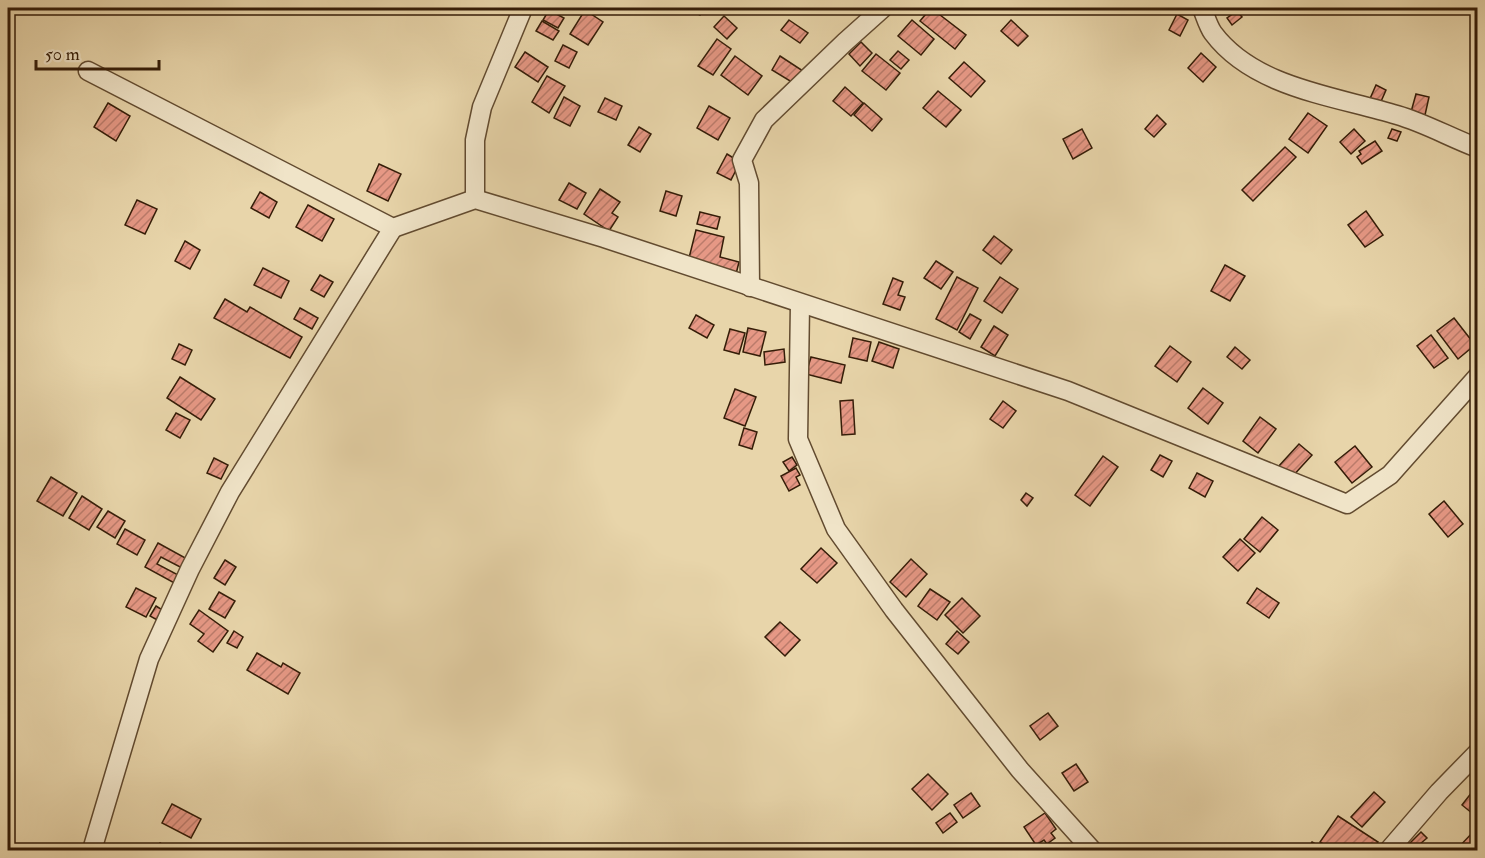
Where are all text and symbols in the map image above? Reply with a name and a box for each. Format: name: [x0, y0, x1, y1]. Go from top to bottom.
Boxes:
scale bar: [36, 33, 159, 71]
text: 50 m: [45, 43, 80, 66]

